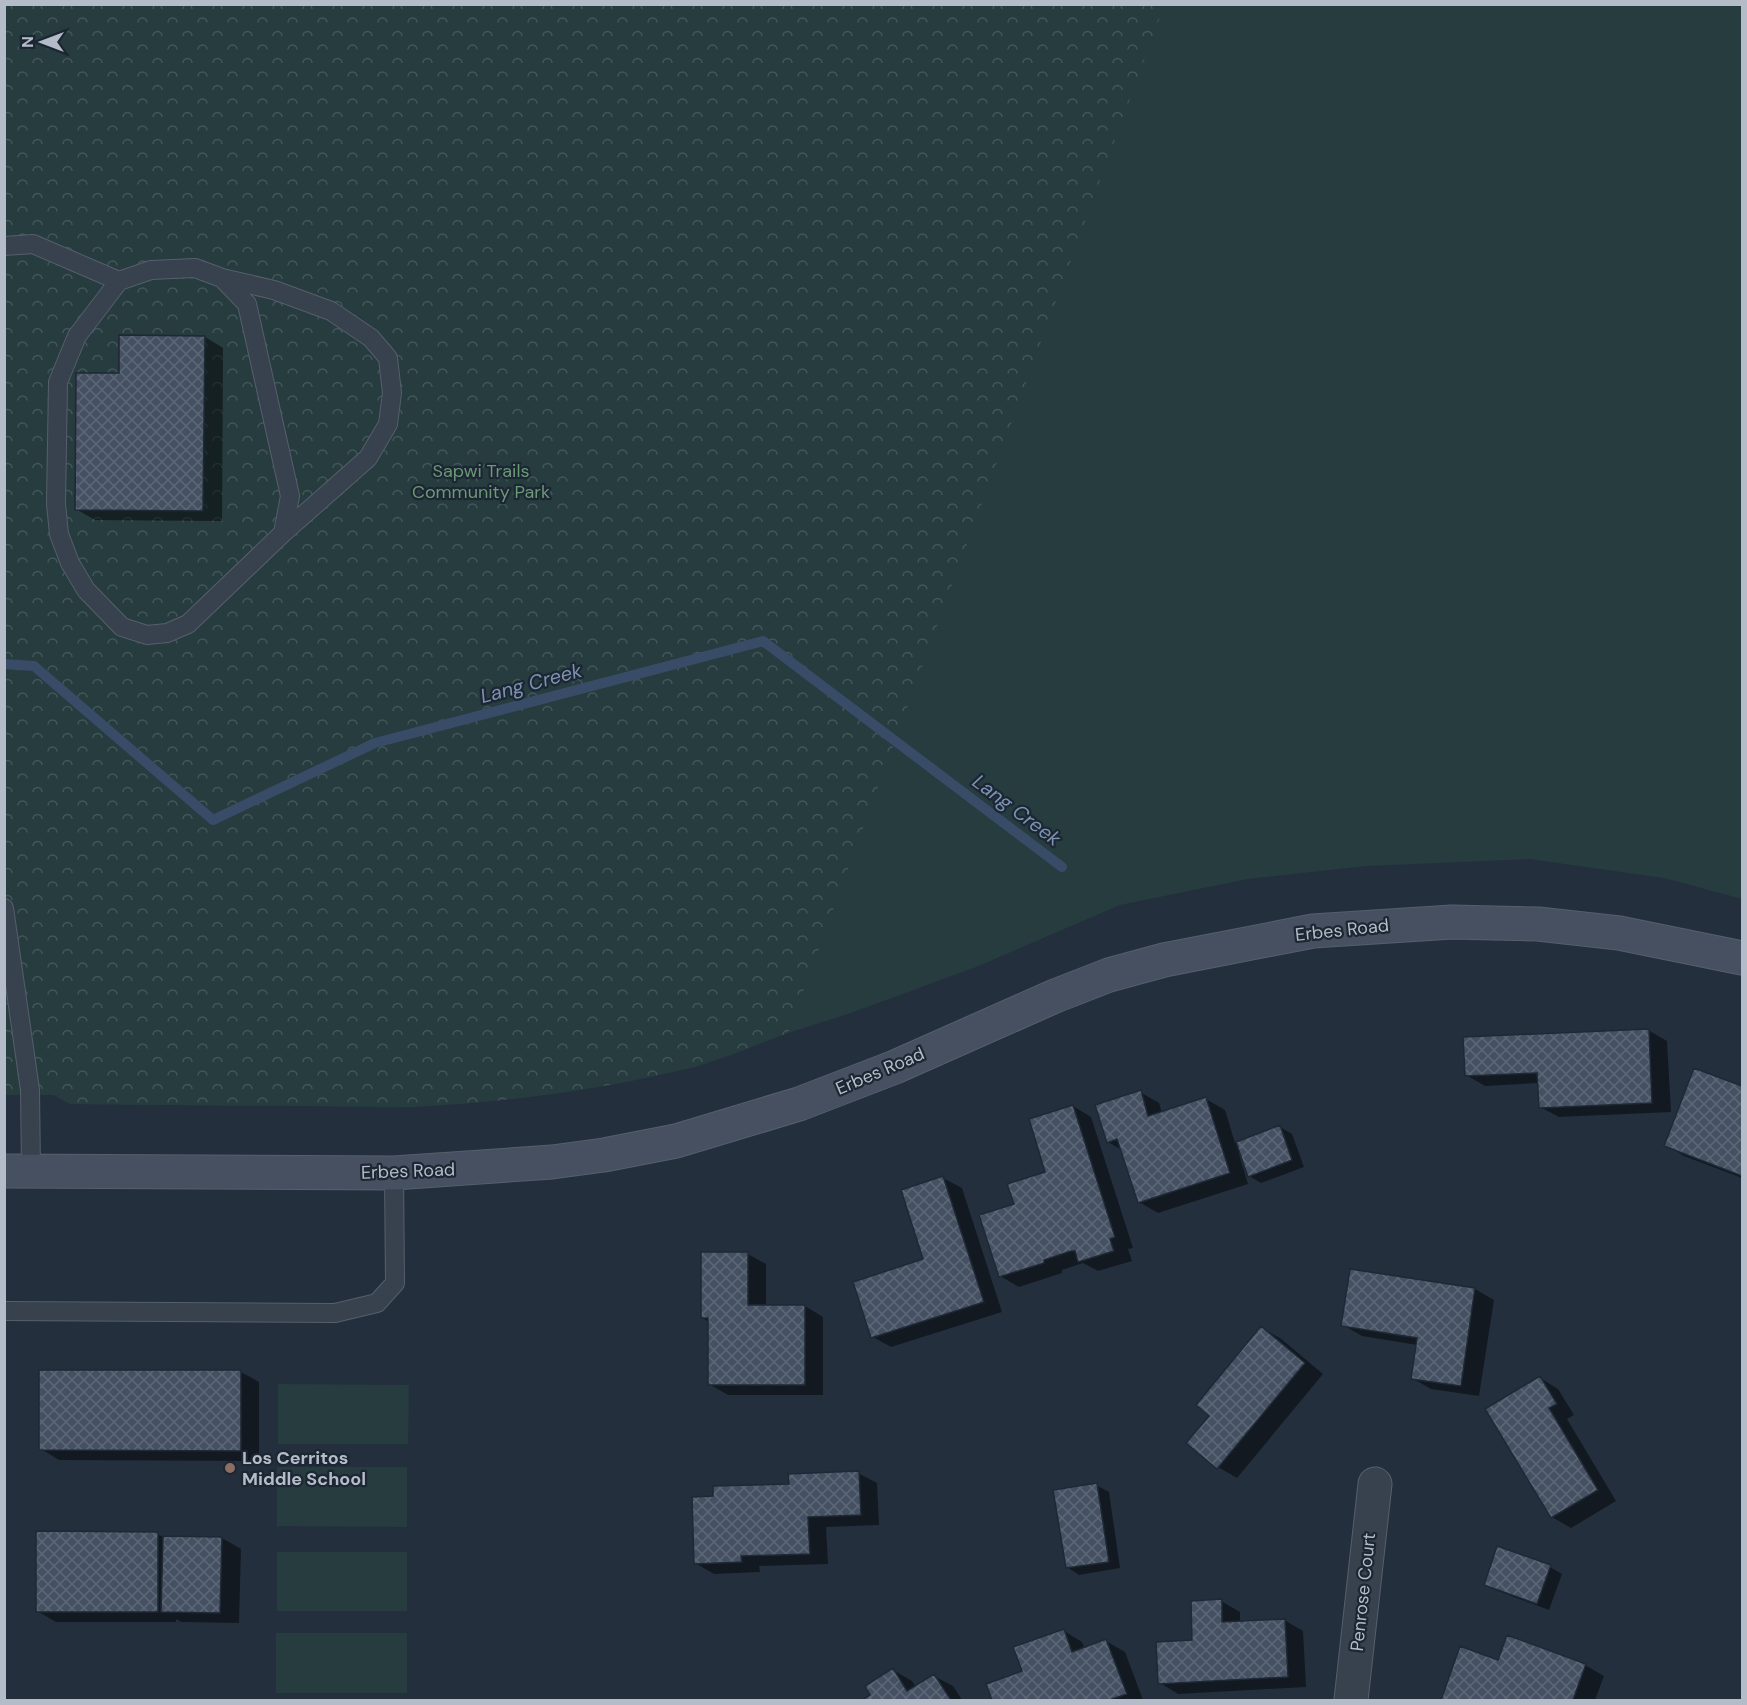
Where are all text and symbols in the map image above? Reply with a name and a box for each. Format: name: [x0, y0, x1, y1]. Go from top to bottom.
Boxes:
north arrow: [12, 12, 72, 72]
text: N: [17, 36, 38, 48]
park label: Sapwi Trails Community Park: [412, 459, 550, 504]
water label: Lang Creek: [477, 657, 585, 709]
water label: Lang Creek: [968, 768, 1067, 852]
street label: Erbes Road: [1294, 913, 1390, 947]
street label: Erbes Road: [832, 1042, 928, 1100]
street label: Erbes Road: [361, 1157, 455, 1185]
place label: Los Cerritos Middle School: [242, 1446, 366, 1491]
marker: Los Cerritos Middle School: [223, 1461, 237, 1475]
street label: Penrose Court: [1345, 1532, 1381, 1652]

